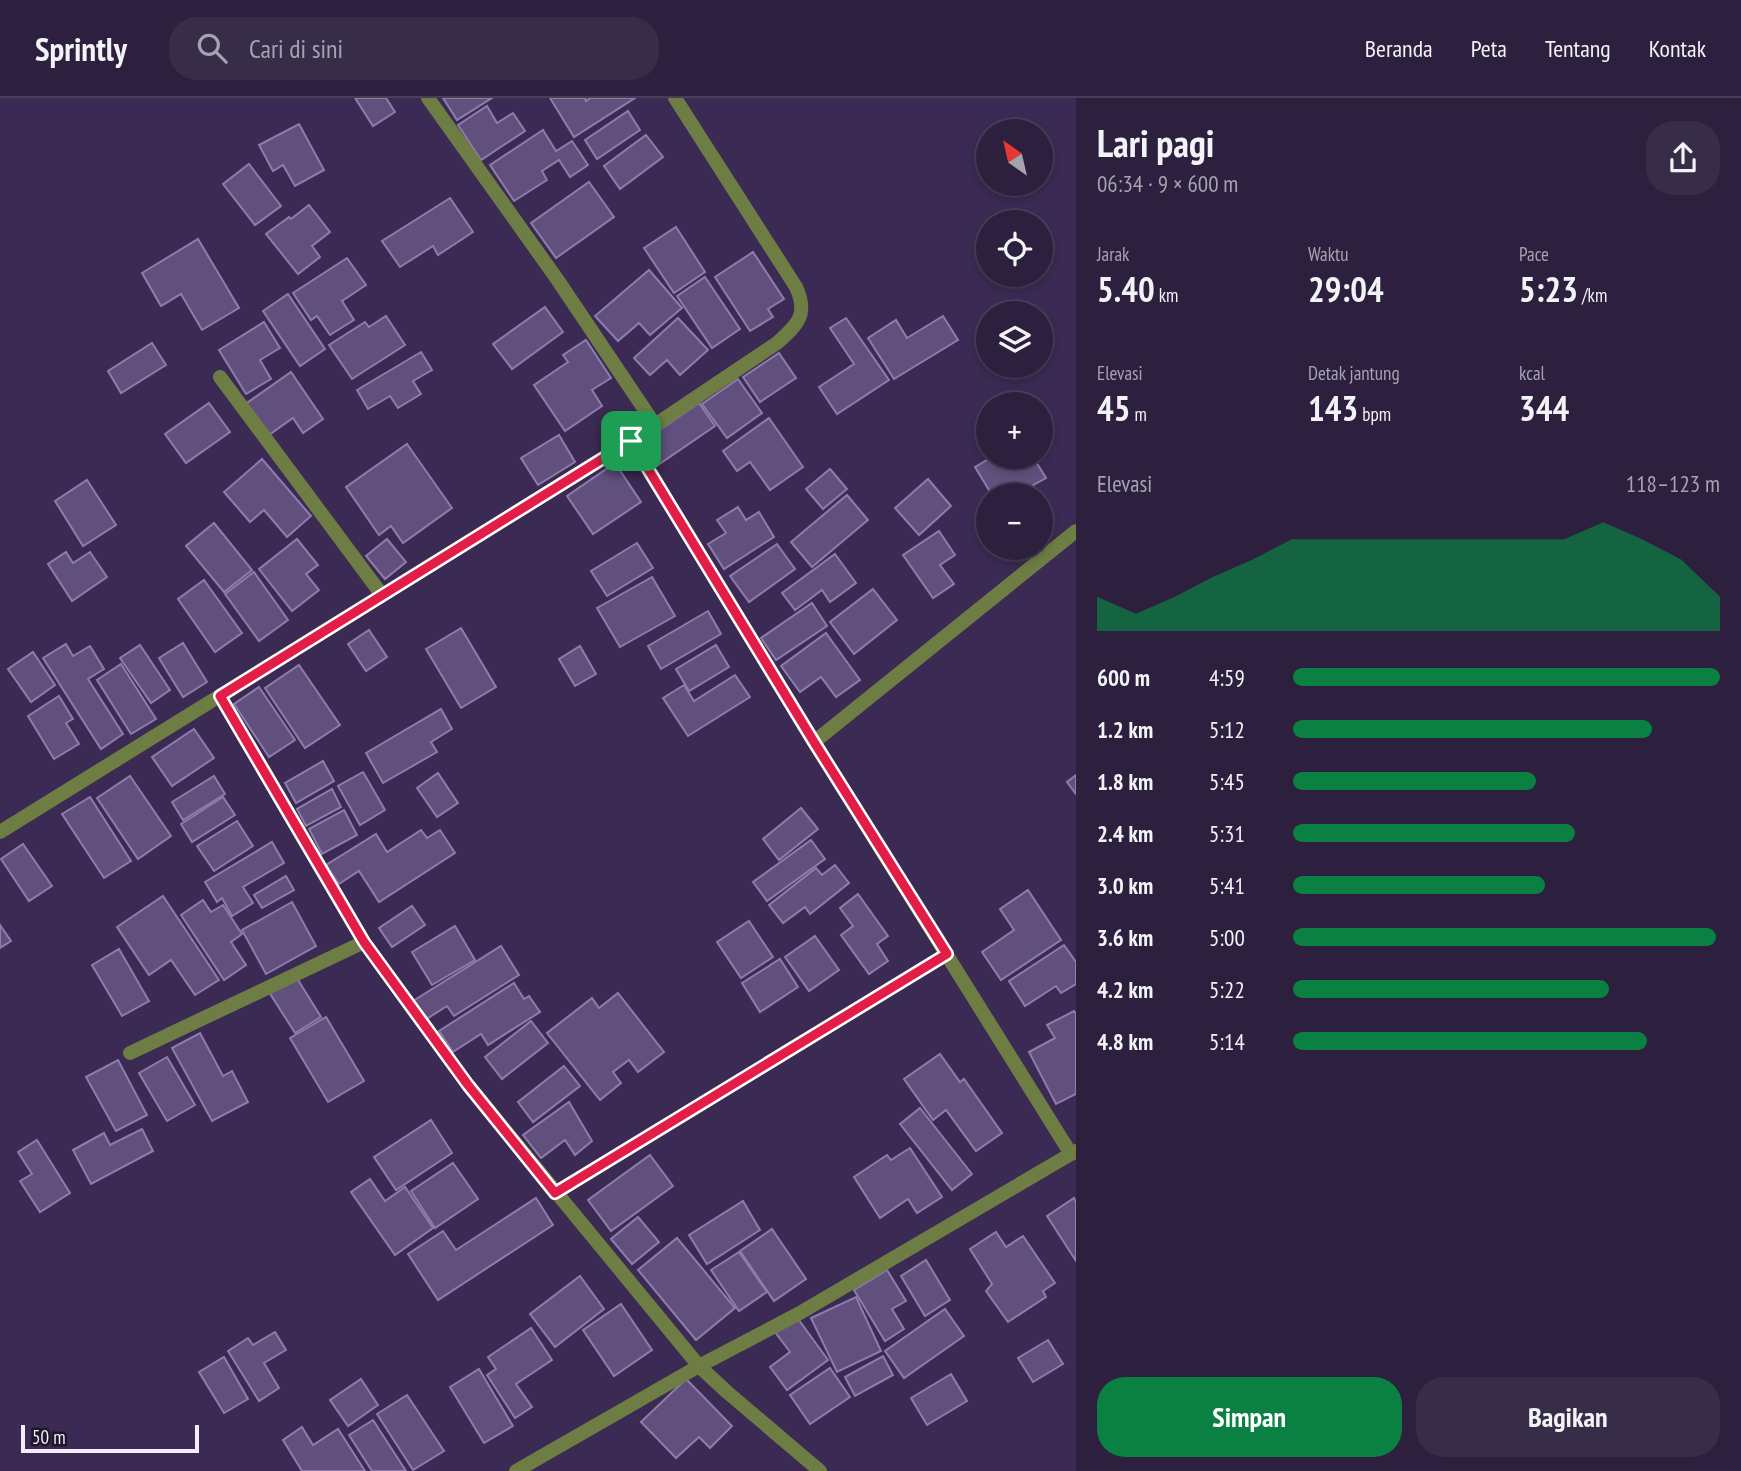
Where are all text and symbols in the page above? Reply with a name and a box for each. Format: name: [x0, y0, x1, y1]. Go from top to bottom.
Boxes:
search box: [169, 17, 659, 80]
text: Sprintly: [35, 27, 127, 70]
icon: search: [193, 29, 231, 67]
text: Cari di sini: [249, 32, 343, 65]
text: Beranda: [1365, 33, 1433, 64]
text: Peta: [1471, 33, 1507, 64]
text: Tentang: [1545, 33, 1611, 64]
text: Kontak: [1649, 33, 1706, 64]
text: Lari pagi: [1097, 118, 1214, 167]
north arrow: [976, 119, 1054, 196]
map controls: [976, 119, 1053, 560]
button: share: [1646, 121, 1720, 195]
text: 06:34 · 9 × 600 m: [1097, 169, 1238, 198]
button: locate: [976, 210, 1053, 287]
text: Jarak: [1097, 242, 1129, 266]
text: Waktu: [1308, 242, 1349, 266]
text: Pace: [1519, 242, 1549, 266]
text: 5.40: [1097, 266, 1155, 312]
text: 29:04: [1308, 266, 1384, 312]
text: 5:23: [1519, 266, 1578, 312]
text: km: [1155, 283, 1178, 307]
text: /km: [1578, 283, 1607, 307]
button: layers: [976, 301, 1053, 378]
text: Elevasi: [1097, 361, 1143, 385]
text: Detak jantung: [1308, 361, 1400, 385]
text: kcal: [1519, 361, 1545, 385]
text: 45: [1097, 385, 1130, 431]
text: 143: [1308, 385, 1358, 431]
text: 344: [1519, 385, 1569, 431]
button: +: [976, 392, 1053, 469]
text: m: [1130, 402, 1147, 426]
text: bpm: [1358, 402, 1391, 426]
pin: [601, 411, 661, 471]
icon: arrive: [612, 422, 650, 460]
text: Elevasi: [1097, 469, 1152, 498]
text: 118–123 m: [1626, 469, 1720, 498]
button: −: [976, 483, 1053, 560]
text: 600 m: [1097, 663, 1150, 692]
text: 4:59: [1209, 663, 1245, 692]
text: 1.2 km: [1097, 715, 1153, 744]
text: 5:12: [1209, 715, 1245, 744]
text: 1.8 km: [1097, 767, 1153, 796]
text: 5:45: [1209, 767, 1245, 796]
text: 2.4 km: [1097, 819, 1153, 848]
text: 5:31: [1209, 819, 1245, 848]
text: 3.0 km: [1097, 871, 1153, 900]
text: 5:41: [1209, 871, 1245, 900]
text: 3.6 km: [1097, 923, 1153, 952]
text: 5:00: [1209, 923, 1245, 952]
text: 4.2 km: [1097, 975, 1153, 1004]
text: 5:22: [1209, 975, 1245, 1004]
text: 4.8 km: [1097, 1027, 1153, 1056]
text: 5:14: [1209, 1027, 1245, 1056]
button: Simpan: [1097, 1377, 1402, 1457]
button: Bagikan: [1416, 1377, 1720, 1457]
scale bar: [21, 1422, 200, 1454]
text: 50 m: [32, 1425, 66, 1449]

